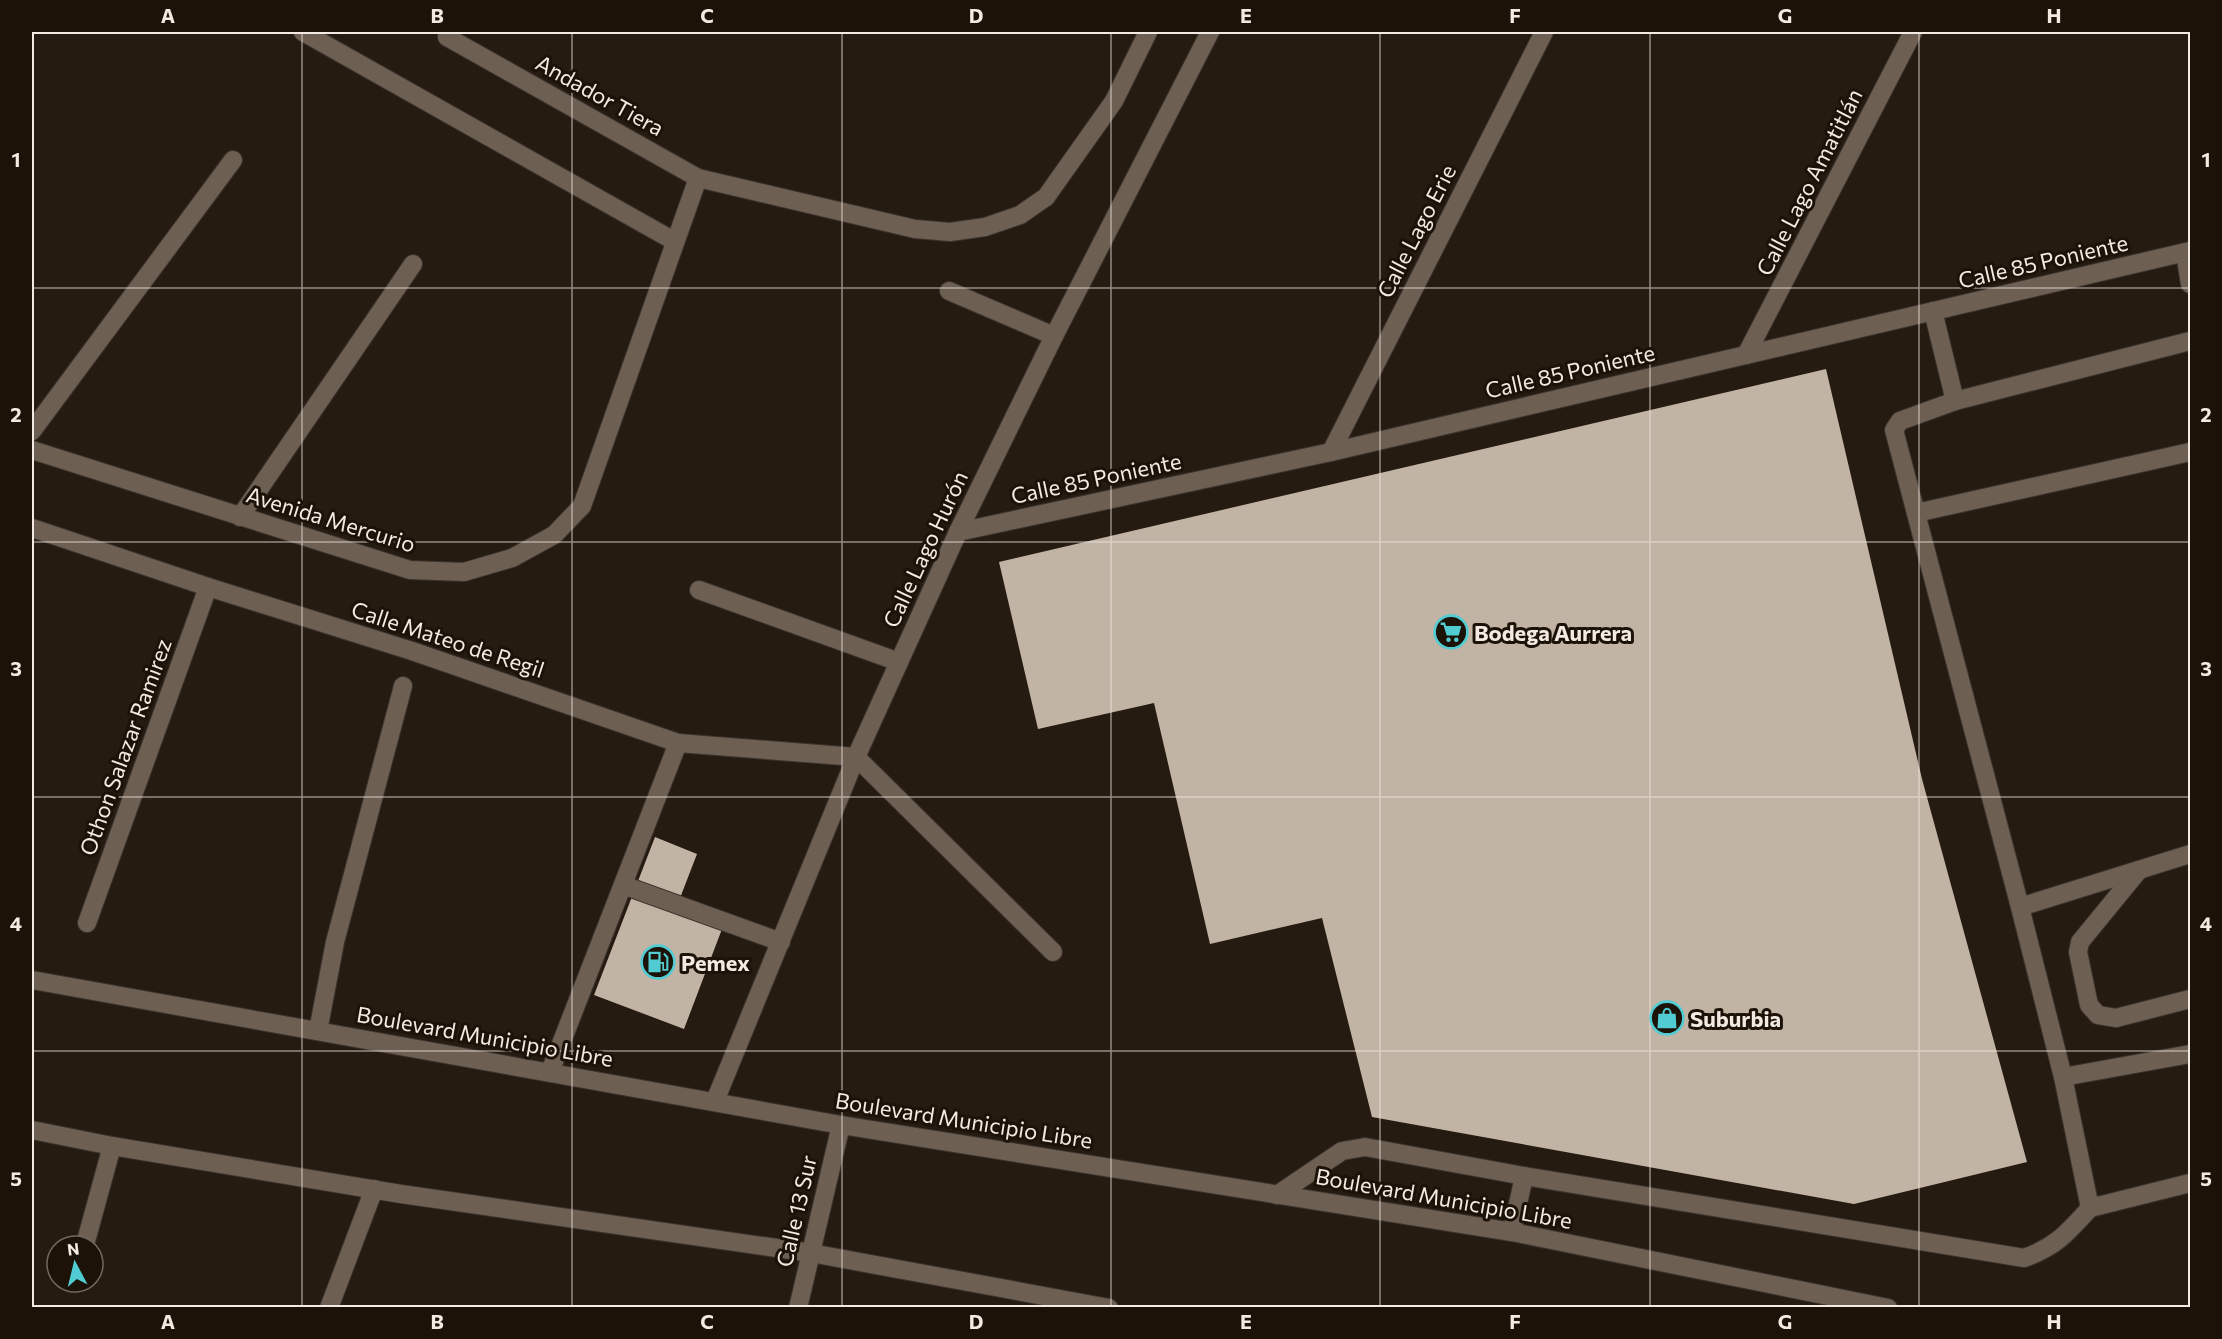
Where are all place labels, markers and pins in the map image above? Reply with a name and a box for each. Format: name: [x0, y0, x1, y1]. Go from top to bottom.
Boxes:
supermarket icon: Bodega Aurrera: [1433, 614, 1469, 650]
place label: Bodega Aurrera: [1474, 619, 1632, 646]
fuel station icon: Pemex: [640, 944, 676, 980]
place label: Pemex: [681, 949, 750, 976]
shop icon: Suburbia: [1649, 1000, 1685, 1036]
place label: Suburbia: [1690, 1005, 1781, 1032]

